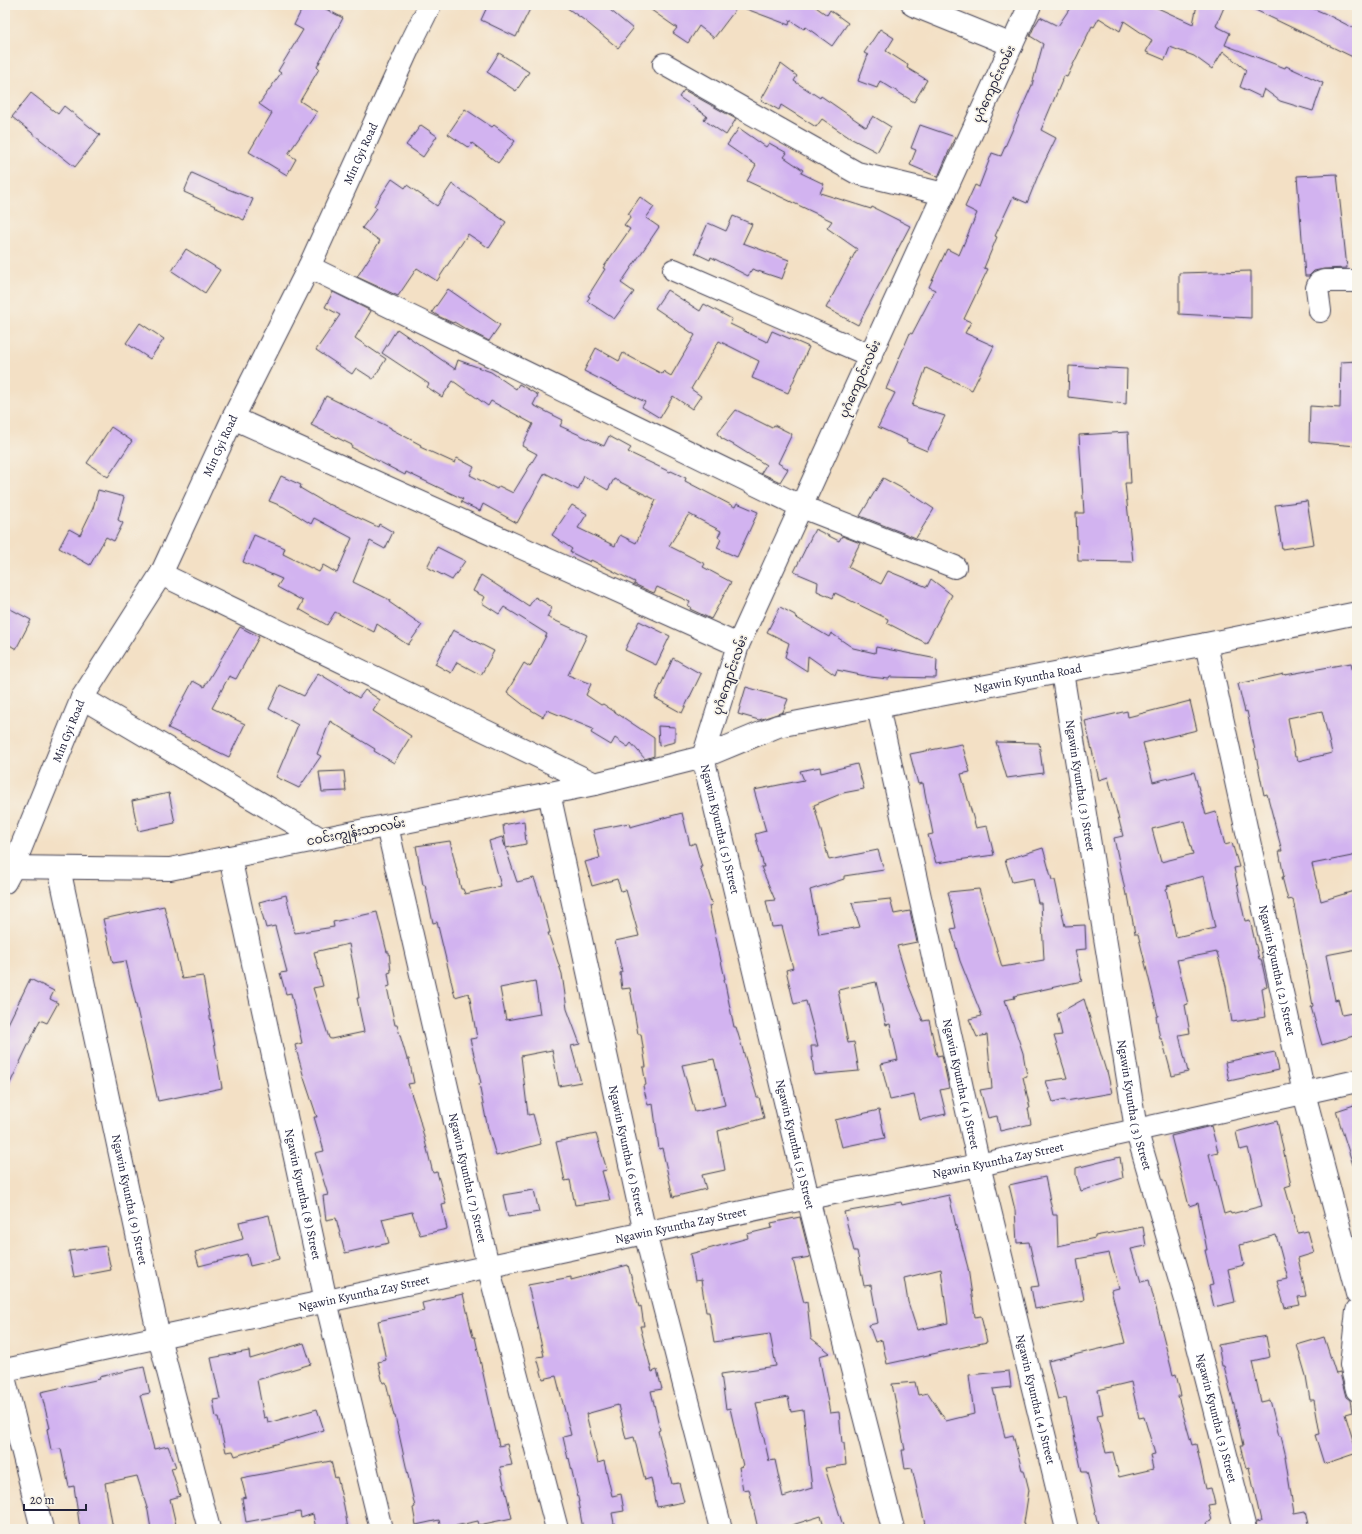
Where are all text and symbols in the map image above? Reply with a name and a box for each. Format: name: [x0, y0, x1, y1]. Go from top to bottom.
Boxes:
street label: ပုဂံကျောင်းလမ်း: [968, 42, 1021, 126]
street label: Min Gyi Road: [340, 120, 382, 187]
street label: ပုဂံကျောင်းလမ်း: [835, 337, 886, 421]
street label: Min Gyi Road: [199, 412, 242, 479]
street label: ပုဂံကျောင်းလမ်း: [708, 633, 753, 718]
street label: Ngawin Kyuntha Road: [972, 660, 1083, 696]
street label: Min Gyi Road: [49, 697, 89, 765]
street label: Ngawin Kyuntha ( 3 ) Street: [1062, 719, 1099, 852]
street label: Ngawin Kyuntha ( 5 ) Street: [697, 762, 743, 896]
street label: ငဝင်းကျွန်းသာလမ်း: [305, 814, 407, 852]
street label: Ngawin Kyuntha ( 2 ) Street: [1255, 903, 1299, 1037]
street label: Ngawin Kyuntha ( 4 ) Street: [939, 1017, 983, 1151]
street label: Ngawin Kyuntha ( 3 ) Street: [1114, 1039, 1156, 1172]
street label: Ngawin Kyuntha ( 5 ) Street: [772, 1078, 819, 1211]
street label: Ngawin Kyuntha ( 6 ) Street: [605, 1084, 649, 1217]
street label: Ngawin Kyuntha ( 7 ) Street: [445, 1111, 490, 1244]
street label: Ngawin Kyuntha ( 8 ) Street: [281, 1127, 325, 1261]
street label: Ngawin Kyuntha ( 9 ) Street: [108, 1133, 151, 1266]
street label: Ngawin Kyuntha Zay Street: [931, 1138, 1065, 1182]
street label: Ngawin Kyuntha Zay Street: [613, 1203, 748, 1247]
street label: Ngawin Kyuntha Zay Street: [297, 1271, 431, 1315]
street label: Ngawin Kyuntha ( 4 ) Street: [1012, 1333, 1059, 1466]
street label: Ngawin Kyuntha ( 3 ) Street: [1192, 1352, 1241, 1484]
scale bar: [24, 1486, 86, 1512]
text: 20 m: [30, 1492, 54, 1508]

